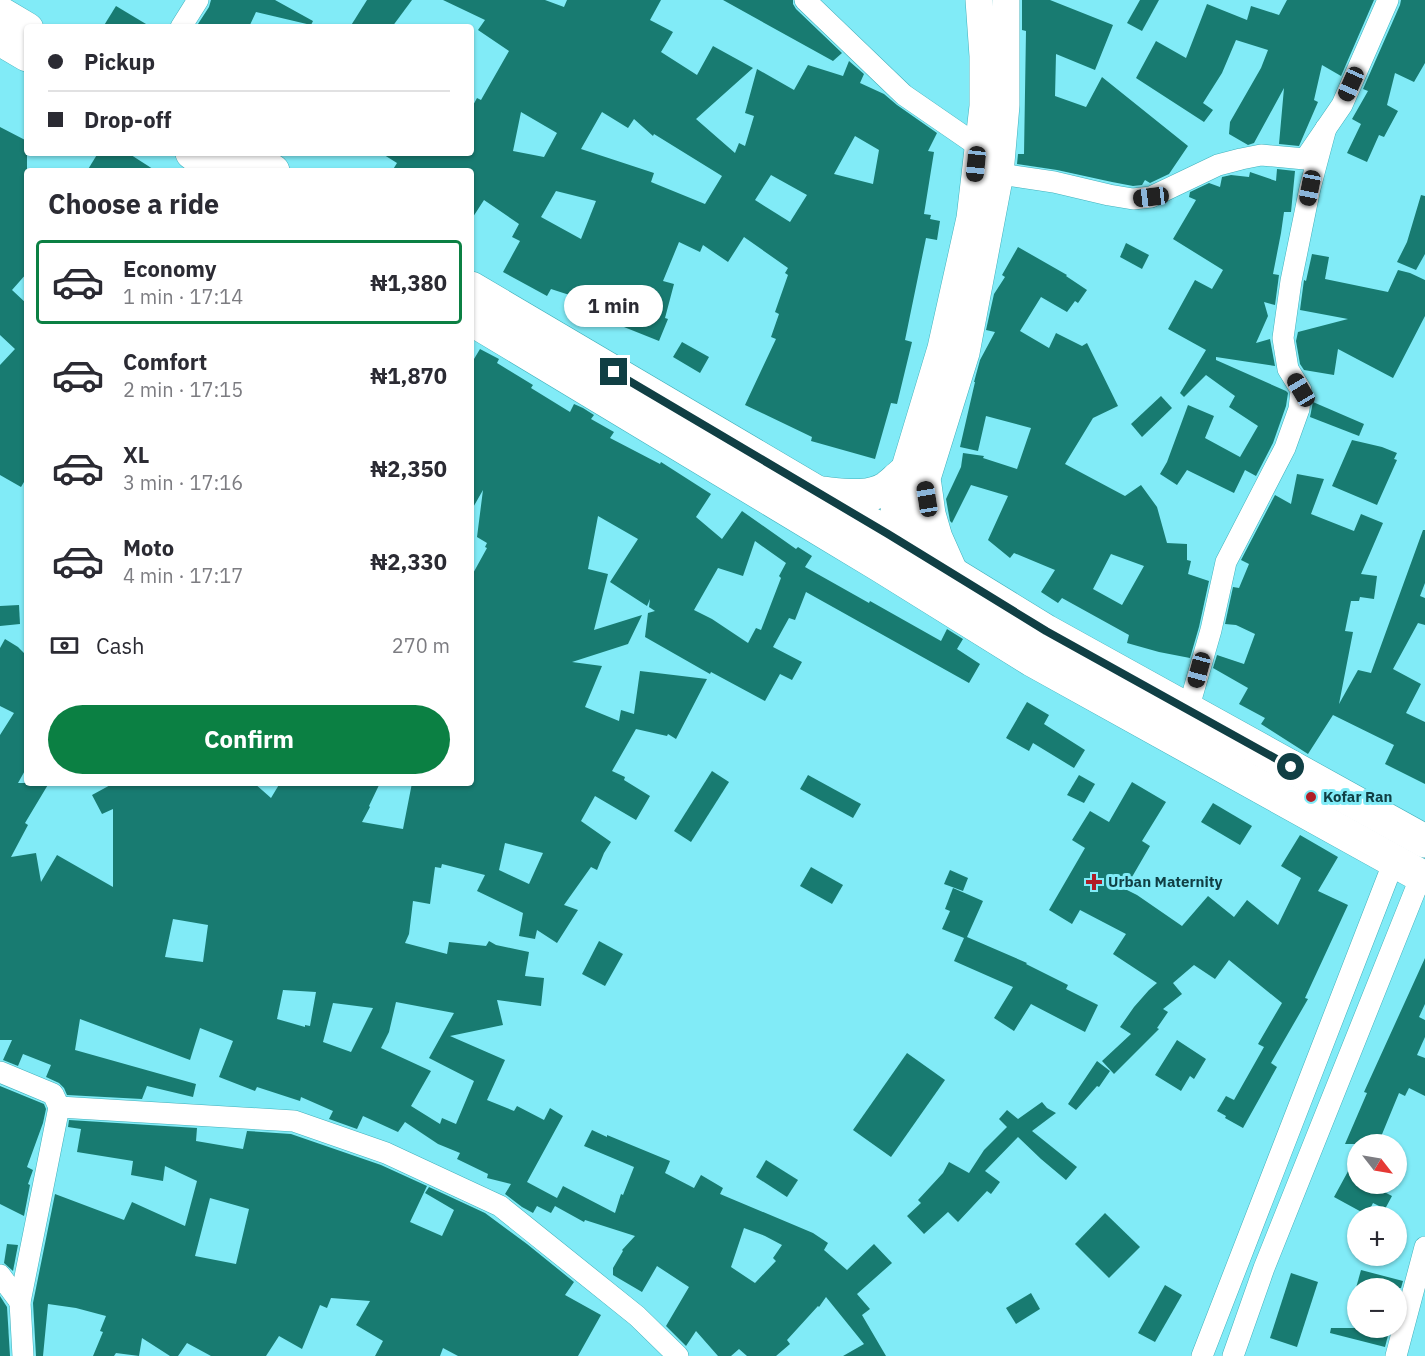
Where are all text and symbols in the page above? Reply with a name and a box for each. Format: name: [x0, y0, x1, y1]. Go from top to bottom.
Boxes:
text: Pickup: [84, 47, 155, 76]
car: [1335, 64, 1367, 104]
text: Drop-off: [84, 105, 171, 134]
car: [965, 145, 987, 183]
car: [1298, 169, 1322, 207]
text: Choose a ride: [48, 186, 219, 221]
car: [1132, 186, 1170, 208]
text: Economy: [123, 254, 217, 283]
icon: car: [51, 255, 105, 309]
text: ₦1,380: [370, 268, 447, 297]
text: 1 min · 17:14: [123, 283, 243, 310]
callout: 1 min: [564, 285, 664, 327]
text: 1 min: [587, 292, 640, 319]
text: Comfort: [123, 347, 207, 376]
icon: car: [51, 348, 105, 402]
route end: [600, 358, 627, 385]
text: ₦1,870: [370, 361, 447, 390]
car: [1284, 370, 1318, 410]
text: 2 min · 17:15: [123, 376, 243, 403]
text: XL: [123, 440, 149, 469]
icon: car: [51, 441, 105, 495]
text: ₦2,350: [370, 454, 447, 483]
text: 3 min · 17:16: [123, 469, 243, 496]
car: [915, 480, 939, 518]
text: Moto: [123, 533, 174, 562]
icon: car: [51, 534, 105, 588]
text: ₦2,330: [370, 547, 447, 576]
text: 4 min · 17:17: [123, 562, 243, 589]
icon: cash: [48, 629, 81, 662]
text: Cash: [96, 631, 145, 660]
text: 270 m: [392, 632, 450, 659]
car: [1186, 650, 1212, 690]
button: Confirm: [48, 705, 450, 774]
route start: [1277, 753, 1304, 780]
place label: Kofar Ran: [1323, 787, 1392, 806]
marker: Kofar Ran: [1304, 790, 1318, 804]
place label: Urban Maternity: [1108, 872, 1223, 891]
marker: Urban Maternity: [1085, 873, 1103, 891]
north arrow: [1347, 1134, 1407, 1194]
map controls: [1347, 1134, 1407, 1338]
button: +: [1347, 1206, 1407, 1266]
button: −: [1347, 1278, 1407, 1338]

